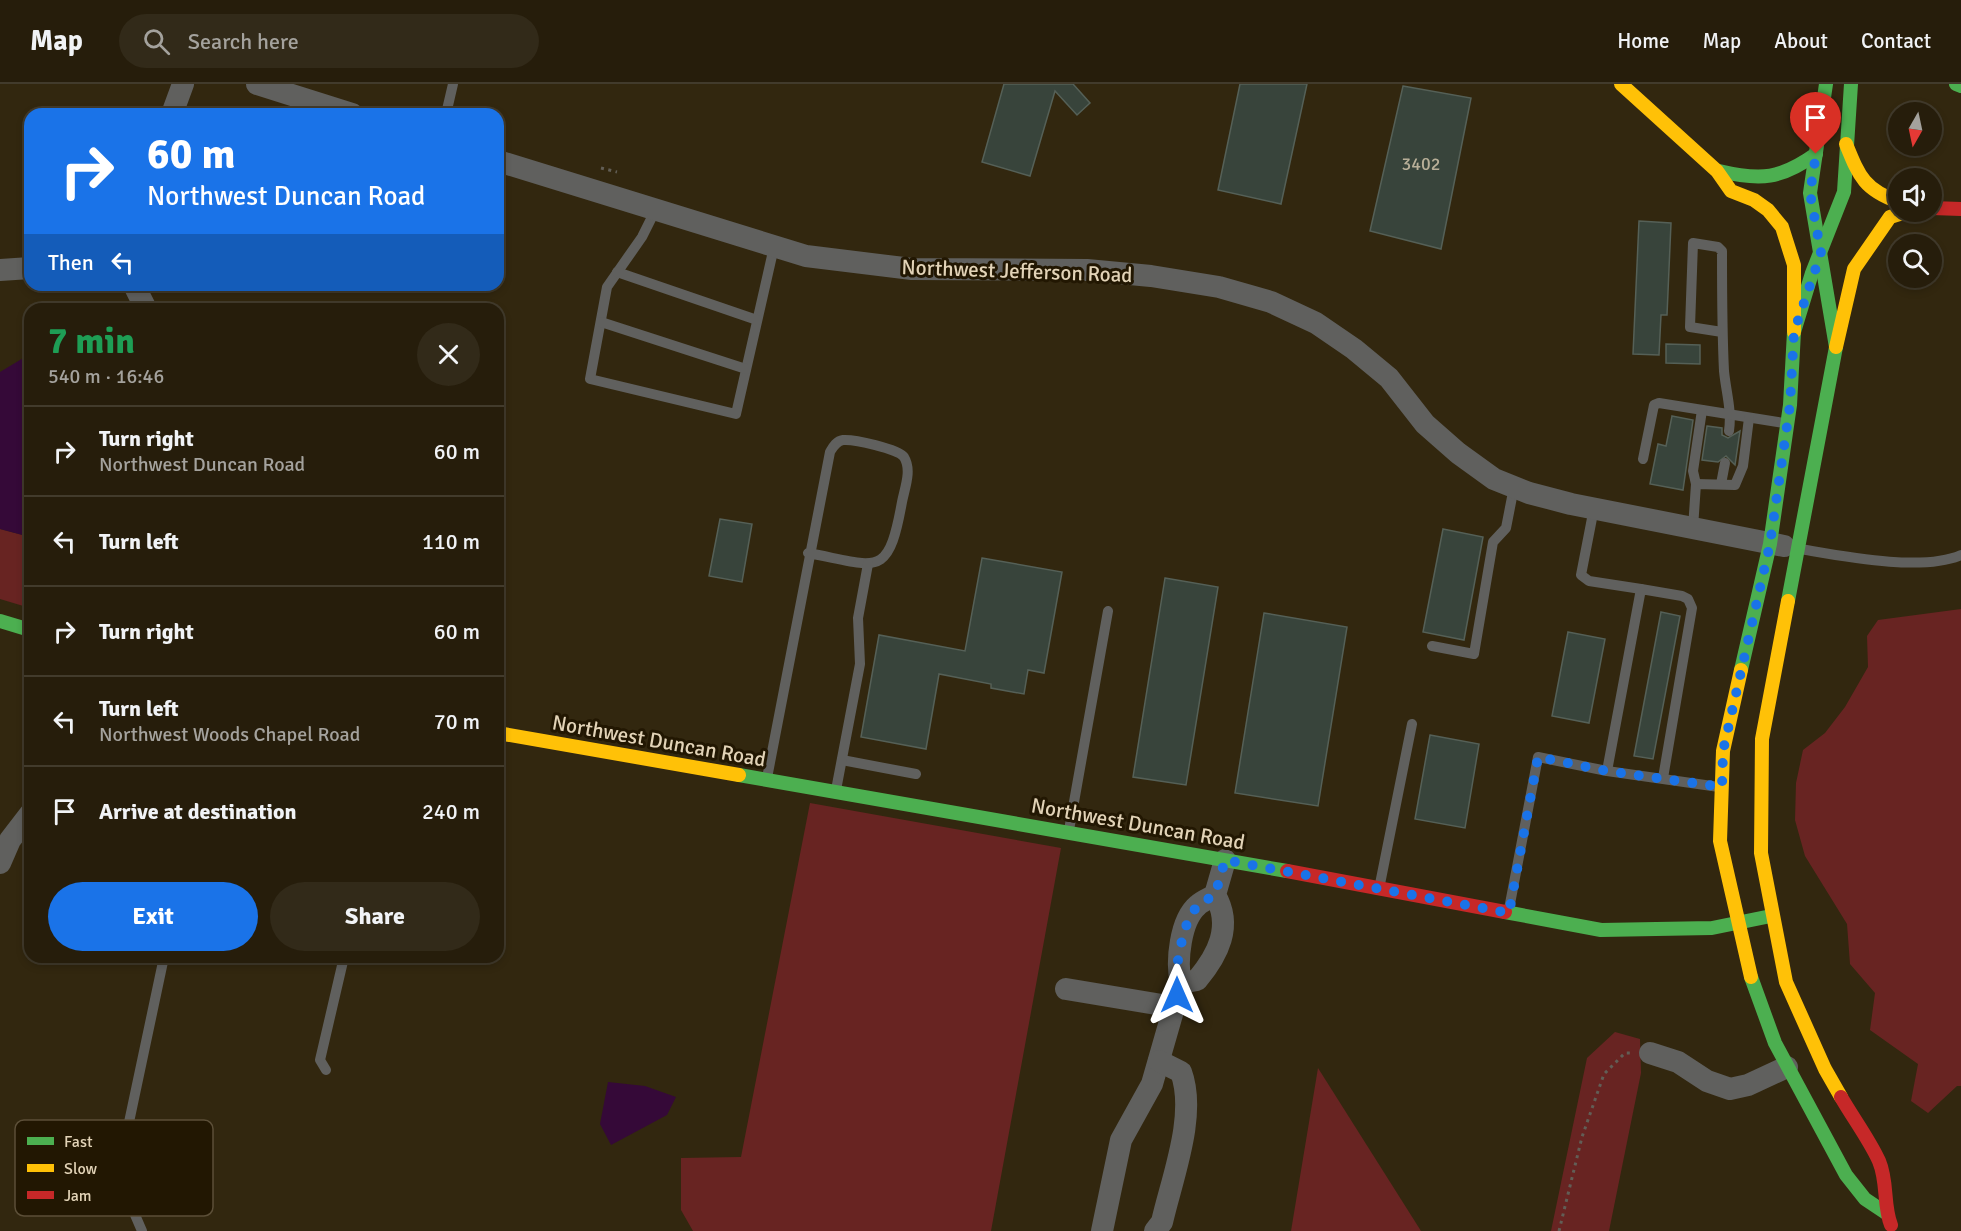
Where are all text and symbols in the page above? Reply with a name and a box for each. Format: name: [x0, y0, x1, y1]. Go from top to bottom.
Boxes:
search box: [119, 14, 539, 68]
text: Map: [30, 24, 83, 58]
icon: search: [140, 25, 173, 58]
text: Search here: [188, 28, 299, 55]
text: Home: [1617, 28, 1670, 54]
text: Map: [1703, 28, 1741, 54]
text: About: [1774, 28, 1828, 54]
text: Contact: [1861, 28, 1931, 54]
pin: [1790, 92, 1841, 154]
icon: arrive: [1799, 101, 1832, 134]
north arrow: [1888, 102, 1942, 156]
map controls: [1888, 102, 1942, 288]
text: 60 m: [147, 129, 236, 180]
icon: right: [48, 132, 126, 210]
house number: 3402: [1402, 153, 1440, 175]
button: sound: [1888, 168, 1942, 222]
text: Northwest Duncan Road: [147, 180, 425, 213]
button: search: [1888, 234, 1942, 288]
icon: left: [106, 246, 139, 279]
text: Then: [48, 249, 94, 276]
street label: Northwest Jefferson Road: [901, 254, 1133, 288]
text: 7 min: [48, 319, 135, 364]
button: close: [417, 323, 480, 386]
text: 540 m · 16:46: [48, 364, 164, 389]
text: Turn right: [99, 425, 194, 452]
icon: right: [48, 435, 81, 468]
text: 60 m: [434, 438, 480, 465]
text: Northwest Duncan Road: [99, 452, 305, 477]
icon: left: [48, 525, 81, 558]
text: Turn left: [99, 528, 179, 555]
text: 110 m: [422, 528, 480, 555]
icon: right: [48, 615, 81, 648]
text: Turn right: [99, 618, 194, 645]
text: 60 m: [434, 618, 480, 645]
text: Turn left: [99, 695, 179, 722]
icon: left: [48, 705, 81, 738]
text: 70 m: [434, 708, 480, 735]
street label: Northwest Duncan Road: [550, 709, 768, 773]
text: Northwest Woods Chapel Road: [99, 722, 360, 747]
street label: Northwest Duncan Road: [1029, 792, 1247, 856]
icon: arrive: [48, 795, 81, 828]
text: Arrive at destination: [99, 798, 296, 825]
text: 240 m: [422, 798, 480, 825]
button: Exit: [48, 882, 258, 951]
button: Share: [270, 882, 480, 951]
position arrow: [1145, 963, 1209, 1027]
legend: [15, 1120, 213, 1216]
text: Fast: [64, 1132, 93, 1152]
text: Slow: [64, 1159, 98, 1179]
text: Jam: [64, 1186, 92, 1206]

